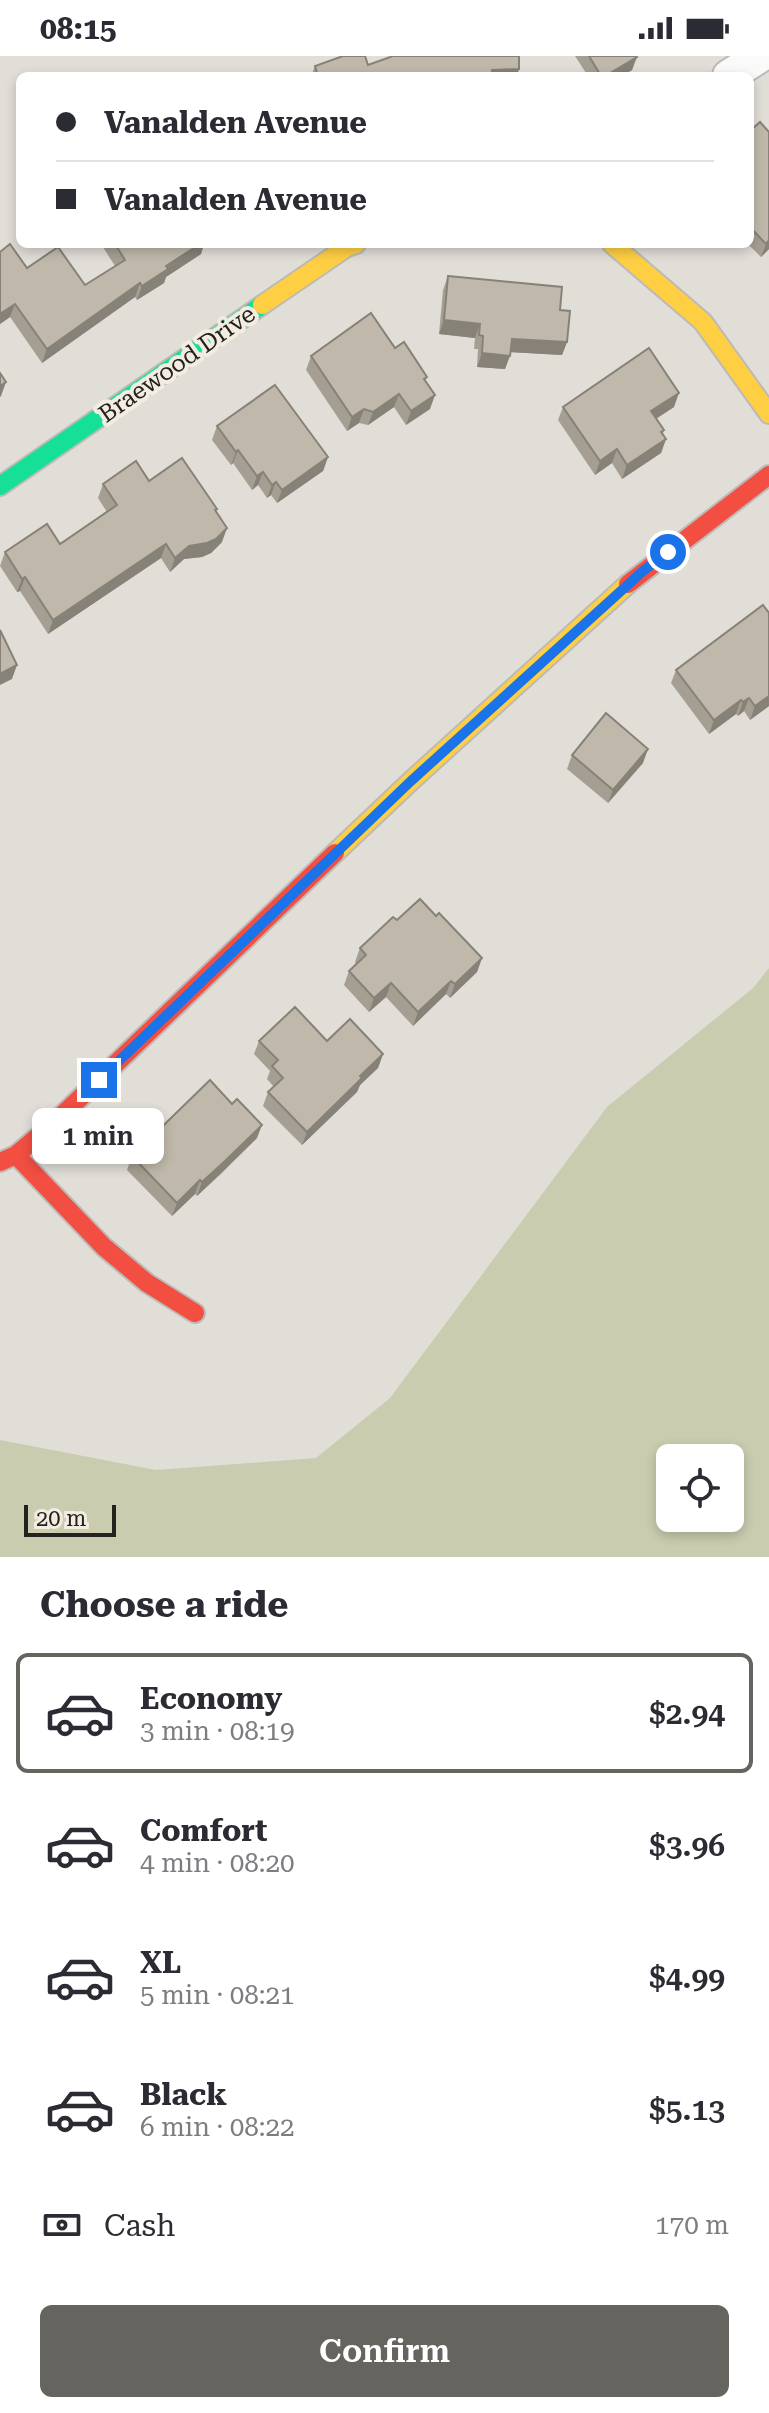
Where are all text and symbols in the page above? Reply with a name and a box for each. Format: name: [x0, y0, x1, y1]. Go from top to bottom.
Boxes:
text: 08:15: [40, 11, 117, 46]
text: Vanalden Avenue: [104, 105, 367, 140]
text: Vanalden Avenue: [104, 182, 367, 217]
street label: Braewood Drive: [93, 300, 261, 428]
route start: [650, 534, 686, 570]
route end: [81, 1062, 117, 1098]
callout: 1 min: [33, 1108, 165, 1164]
text: 1 min: [62, 1121, 134, 1151]
map controls: [656, 1444, 744, 1532]
button: locate: [656, 1444, 744, 1532]
scale bar: [24, 1501, 116, 1537]
text: 20 m: [36, 1506, 86, 1531]
text: Choose a ride: [40, 1584, 288, 1626]
icon: car: [44, 1677, 116, 1749]
text: Economy: [140, 1681, 282, 1716]
text: $2.94: [649, 1696, 725, 1731]
text: 3 min · 08:19: [140, 1716, 295, 1746]
icon: car: [44, 1809, 116, 1881]
text: Comfort: [140, 1813, 267, 1848]
text: $3.96: [649, 1828, 725, 1863]
text: 4 min · 08:20: [140, 1848, 295, 1878]
icon: car: [44, 1941, 116, 2013]
text: XL: [140, 1945, 181, 1980]
text: $4.99: [649, 1960, 725, 1995]
text: 5 min · 08:21: [140, 1980, 295, 2010]
icon: car: [44, 2073, 116, 2145]
text: Black: [140, 2077, 227, 2112]
text: $5.13: [649, 2092, 725, 2127]
text: 6 min · 08:22: [140, 2112, 295, 2142]
icon: cash: [40, 2203, 84, 2247]
text: Cash: [104, 2208, 175, 2243]
text: 170 m: [655, 2210, 729, 2240]
button: Confirm: [40, 2305, 729, 2397]

